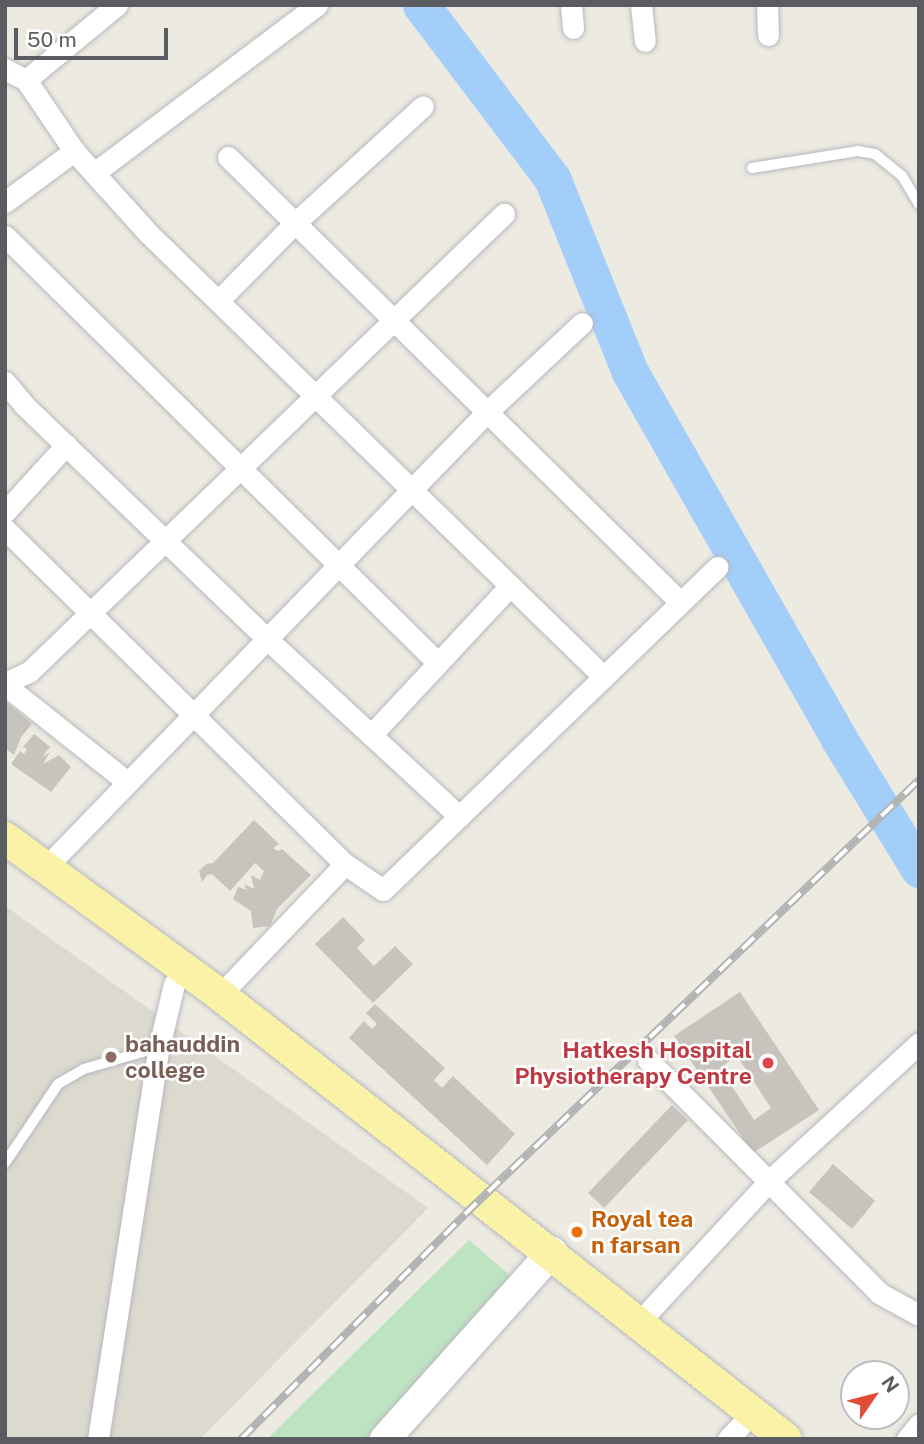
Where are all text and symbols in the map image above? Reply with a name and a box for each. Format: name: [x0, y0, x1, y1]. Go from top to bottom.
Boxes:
scale bar: [18, 14, 172, 58]
text: 50 m: [27, 27, 77, 52]
place label: bahauddin college: [125, 1030, 240, 1084]
place label: Hatkesh Hospital Physiotherapy Centre: [514, 1036, 752, 1090]
marker: bahauddin college: [103, 1049, 119, 1065]
marker: Hatkesh Hospital Physiotherapy Centre: [758, 1053, 778, 1073]
place label: Royal tea n farsan: [591, 1205, 693, 1259]
marker: Royal tea n farsan: [569, 1224, 585, 1240]
north arrow: [840, 1360, 910, 1430]
text: N: [877, 1372, 904, 1396]

